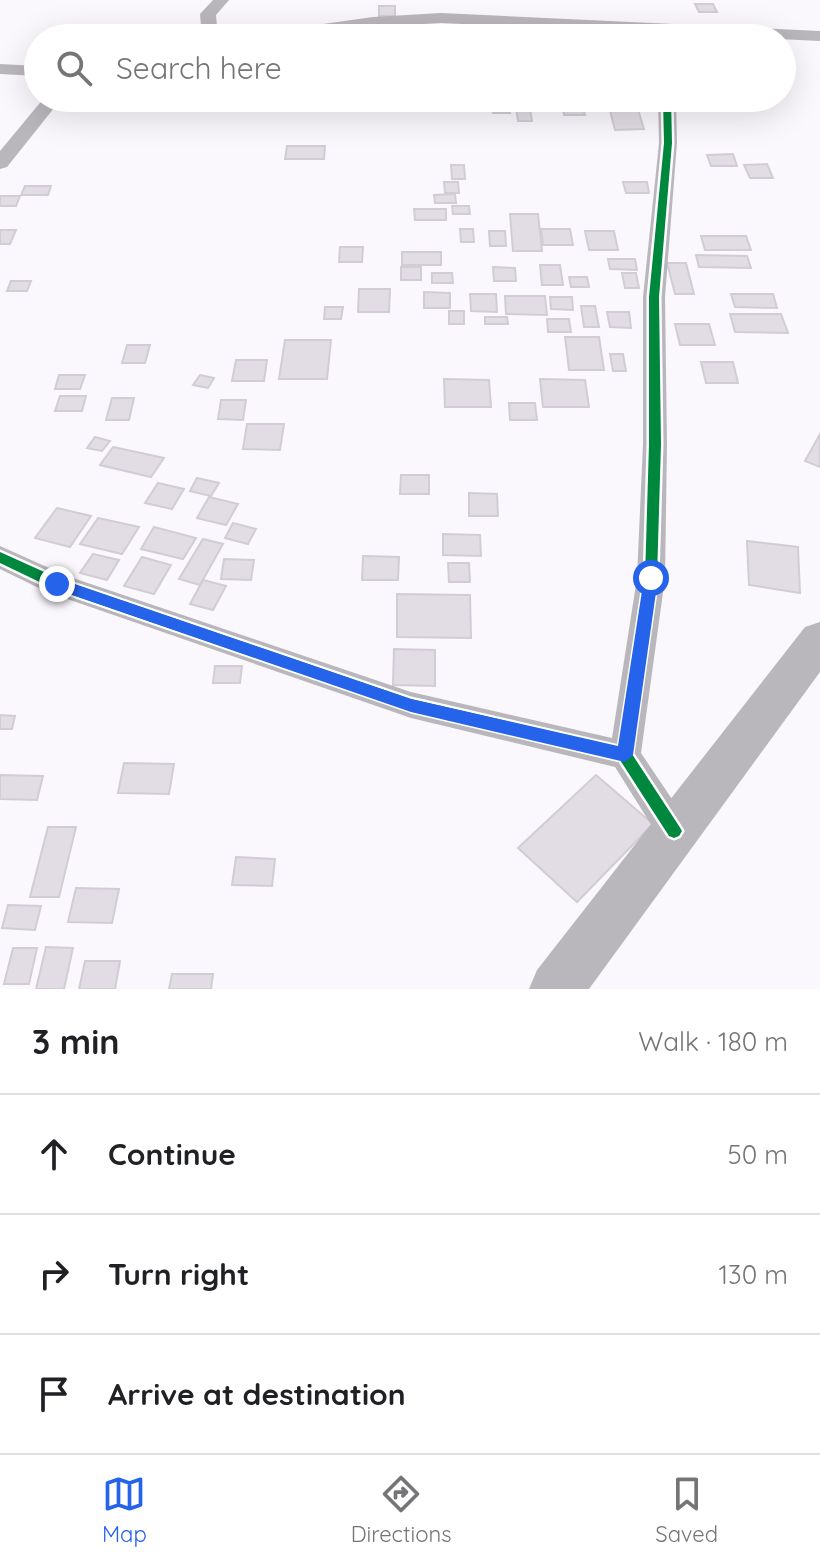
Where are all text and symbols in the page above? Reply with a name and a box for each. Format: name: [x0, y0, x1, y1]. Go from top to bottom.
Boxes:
search box: [24, 24, 796, 112]
icon: search: [52, 46, 96, 90]
text: Search here: [116, 49, 282, 87]
route start: [633, 560, 669, 596]
route end: [39, 566, 75, 602]
text: 3 min: [32, 1020, 119, 1063]
text: Walk · 180 m: [638, 1025, 788, 1058]
icon: ahead: [32, 1132, 76, 1176]
text: Continue: [108, 1135, 236, 1173]
text: 50 m: [728, 1138, 788, 1171]
icon: right: [32, 1252, 76, 1296]
text: Turn right: [108, 1255, 249, 1293]
text: 130 m: [718, 1258, 788, 1291]
icon: arrive: [32, 1372, 76, 1416]
text: Arrive at destination: [108, 1375, 406, 1413]
tab: Map: [102, 1472, 147, 1548]
tab: Directions: [351, 1472, 451, 1548]
tab: Saved: [655, 1472, 718, 1548]

